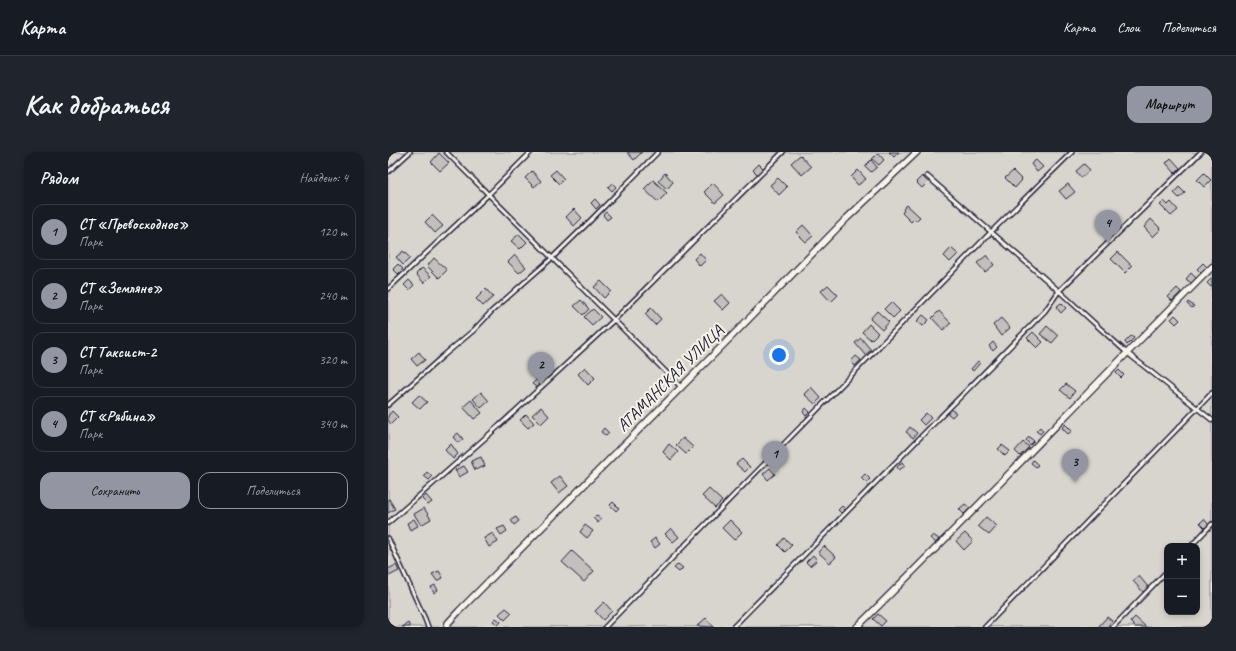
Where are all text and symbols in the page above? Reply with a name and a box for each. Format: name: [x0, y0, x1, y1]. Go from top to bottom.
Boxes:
text: Карта: [20, 16, 65, 40]
text: Карта: [1063, 19, 1095, 36]
text: Слои: [1117, 19, 1140, 36]
text: Поделиться: [1162, 19, 1216, 36]
button: Маршрут: [1127, 86, 1212, 123]
text: Как добраться: [24, 87, 169, 122]
text: Рядом: [40, 168, 78, 189]
text: Найдено: 4: [300, 170, 348, 186]
pin: 4: [1095, 210, 1121, 243]
text: СТ «Превосходное»: [79, 215, 188, 234]
text: 1: [51, 224, 57, 240]
text: 120 m: [319, 224, 347, 240]
text: Парк: [79, 234, 102, 250]
text: СТ «Земляне»: [79, 279, 162, 298]
text: 2: [51, 288, 57, 304]
text: 240 m: [319, 288, 347, 304]
text: Парк: [79, 298, 102, 314]
street label: АТАМАНСКАЯ УЛИЦА: [612, 320, 728, 436]
text: СТ Таксист-2: [79, 343, 156, 362]
your location: [769, 345, 789, 365]
text: 3: [51, 352, 57, 368]
text: 320 m: [319, 352, 347, 368]
pin: 2: [528, 352, 554, 385]
text: Парк: [79, 362, 102, 378]
text: СТ «Рябина»: [79, 407, 155, 426]
text: 4: [51, 416, 57, 432]
text: 340 m: [319, 416, 347, 432]
text: Парк: [79, 426, 102, 442]
pin: 1: [762, 441, 788, 474]
pin: 3: [1062, 449, 1088, 482]
button: Сохранить: [40, 472, 190, 509]
button: Поделиться: [198, 472, 348, 509]
map controls: [1164, 543, 1200, 615]
button: +: [1164, 543, 1200, 579]
button: −: [1164, 579, 1200, 615]

